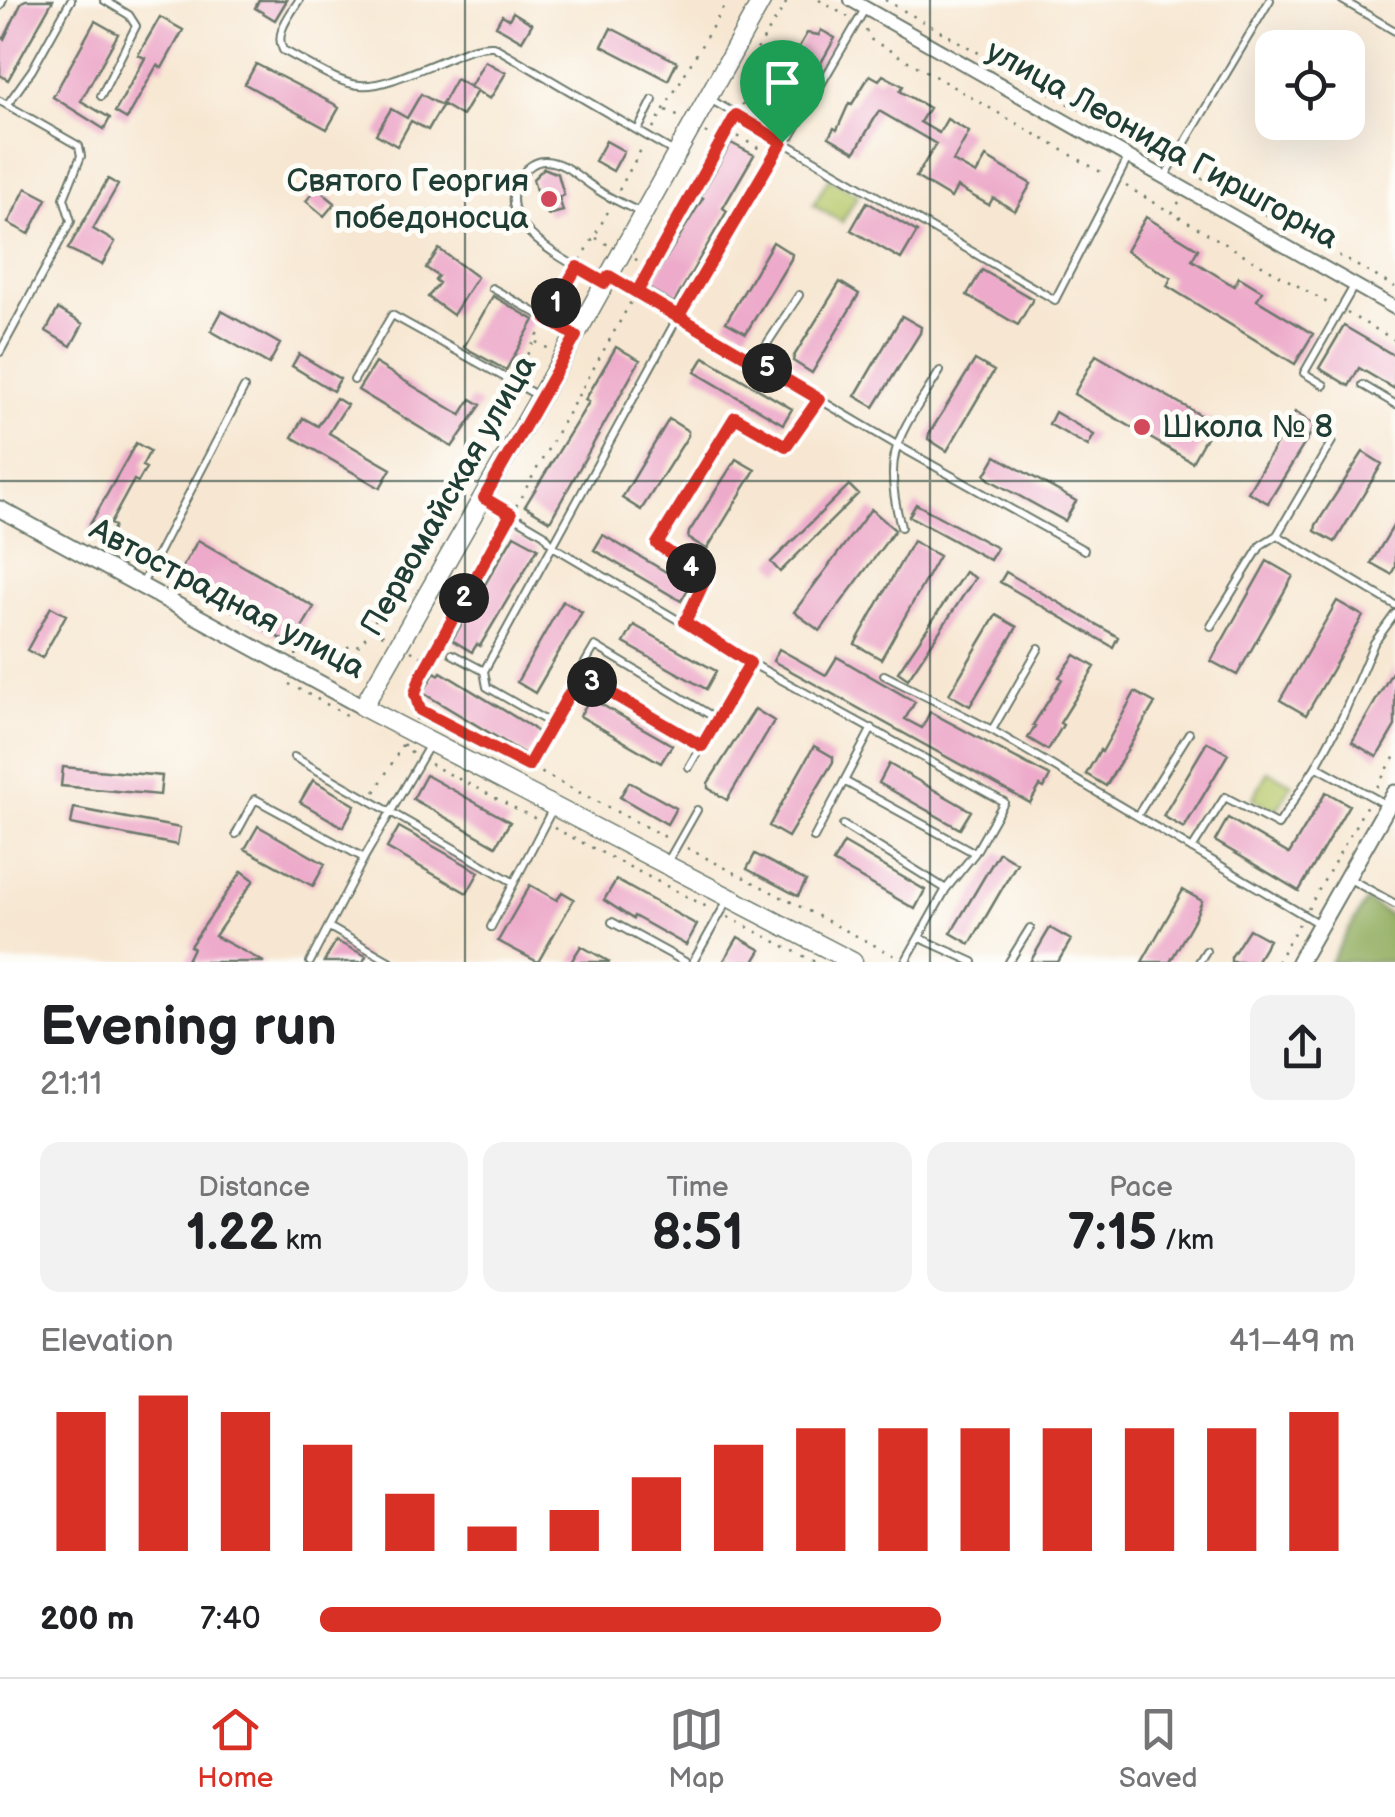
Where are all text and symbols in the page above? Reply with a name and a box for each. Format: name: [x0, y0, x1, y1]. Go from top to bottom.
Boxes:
map controls: [1255, 30, 1365, 140]
button: locate: [1255, 30, 1365, 140]
street label: улица Леонида Гиршгорна: [979, 32, 1345, 258]
pin: [740, 40, 825, 143]
icon: arrive: [755, 55, 810, 110]
place label: Святого Георгия победоносца: [286, 162, 529, 238]
marker: Святого Георгия победоносца: [538, 188, 560, 210]
pin: 1: [531, 278, 581, 328]
text: 1: [550, 286, 562, 319]
pin: 5: [742, 343, 792, 393]
street label: Первомайская улица: [353, 349, 545, 643]
text: 5: [759, 351, 775, 384]
place label: Школа № 8: [1162, 408, 1333, 447]
marker: Школа № 8: [1131, 416, 1153, 438]
street label: Автострадная улица: [82, 509, 371, 688]
pin: 4: [666, 543, 716, 593]
text: 4: [683, 551, 699, 584]
pin: 2: [439, 573, 489, 623]
text: 2: [456, 581, 472, 614]
pin: 3: [567, 657, 617, 707]
text: 3: [584, 665, 600, 698]
text: Evening run: [40, 994, 337, 1061]
button: share: [1250, 995, 1355, 1100]
text: 21:11: [40, 1065, 102, 1104]
text: Distance: [198, 1171, 310, 1204]
text: Time: [666, 1171, 729, 1204]
text: Pace: [1109, 1171, 1173, 1204]
text: 1.22: [186, 1204, 278, 1264]
text: 8:51: [652, 1204, 743, 1264]
text: 7:15: [1068, 1204, 1157, 1264]
text: km: [278, 1224, 322, 1257]
text: /km: [1157, 1224, 1214, 1257]
text: Elevation: [40, 1322, 173, 1361]
text: 41–49 m: [1229, 1322, 1355, 1361]
text: 200 m: [40, 1600, 134, 1639]
text: 7:40: [200, 1600, 261, 1639]
tab: Home: [197, 1702, 273, 1795]
tab: Map: [668, 1702, 724, 1795]
tab: Saved: [1119, 1702, 1198, 1795]

